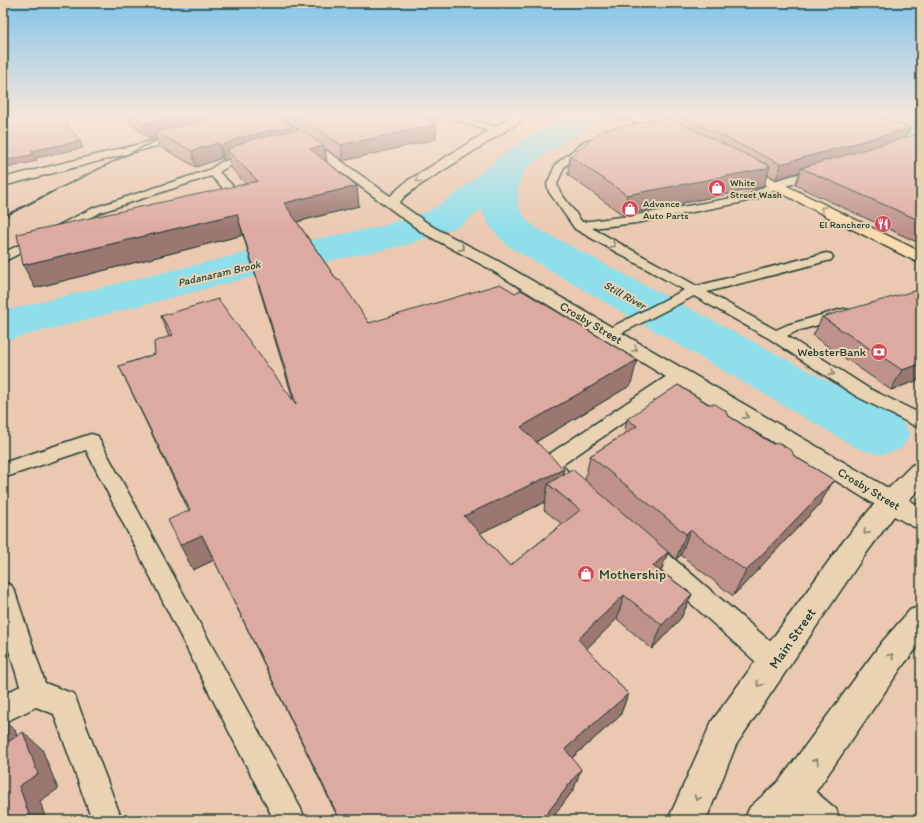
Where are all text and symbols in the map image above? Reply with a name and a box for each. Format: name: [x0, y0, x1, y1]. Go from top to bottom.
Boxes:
one-way arrow: [415, 175, 422, 183]
place label: White Street Wash: [730, 176, 782, 201]
shop icon: White Street Wash: [707, 178, 727, 198]
place label: Advance Auto Parts: [643, 197, 689, 222]
shop icon: Advance Auto Parts: [620, 199, 640, 219]
one-way arrow: [820, 206, 828, 214]
restaurant icon: El Ranchero: [873, 214, 893, 234]
place label: El Ranchero: [819, 218, 870, 231]
one-way arrow: [609, 240, 616, 248]
one-way arrow: [458, 243, 466, 251]
water label: Padanaram Brook: [176, 257, 263, 289]
water label: Still River: [601, 279, 650, 313]
street label: Crosby Street: [557, 299, 625, 347]
bank icon: WebsterBank: [869, 342, 889, 362]
one-way arrow: [631, 345, 638, 352]
place label: WebsterBank: [797, 345, 867, 359]
one-way arrow: [828, 368, 835, 375]
one-way arrow: [742, 411, 749, 419]
street label: Crosby Street: [835, 465, 903, 513]
one-way arrow: [864, 528, 871, 535]
shop icon: Mothership: [576, 564, 596, 584]
place label: Mothership: [599, 566, 666, 583]
street label: Main Street: [765, 605, 820, 672]
one-way arrow: [887, 653, 894, 660]
one-way arrow: [757, 680, 764, 687]
one-way arrow: [811, 758, 818, 765]
one-way arrow: [694, 793, 702, 801]

